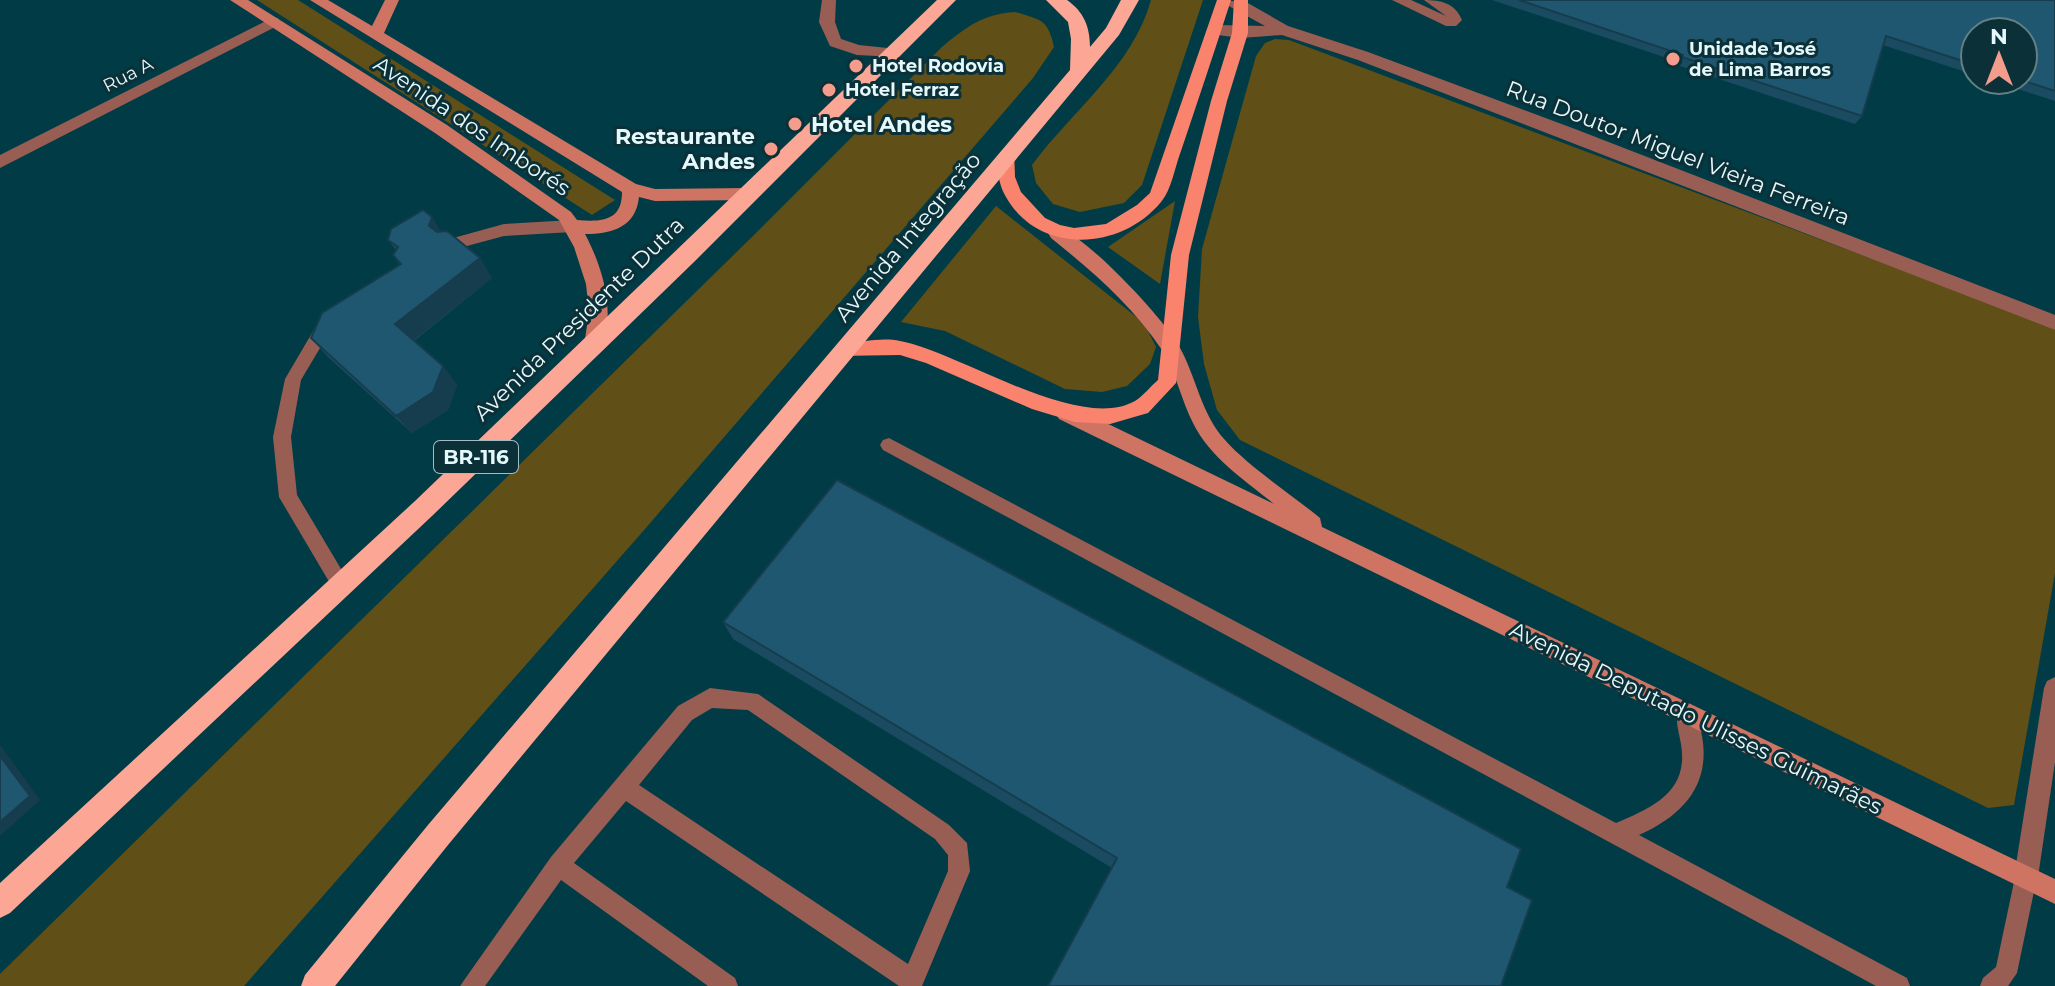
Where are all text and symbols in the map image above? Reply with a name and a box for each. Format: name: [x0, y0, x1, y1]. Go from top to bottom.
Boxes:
north arrow: [1959, 16, 2039, 96]
text: N: [1990, 23, 2008, 50]
place label: Unidade José de Lima Barros: [1689, 38, 1831, 81]
street label: Avenida dos Imborés: [369, 50, 576, 202]
marker: Unidade José de Lima Barros: [1664, 50, 1682, 68]
street label: Rua A: [99, 53, 157, 97]
place label: Hotel Rodovia: [872, 55, 1004, 77]
marker: Hotel Rodovia: [847, 57, 865, 75]
street label: Rua Doutor Miguel Vieira Ferreira: [1502, 75, 1854, 231]
place label: Hotel Ferraz: [845, 79, 959, 101]
marker: Hotel Ferraz: [820, 81, 838, 99]
place label: Hotel Andes: [811, 111, 952, 138]
marker: Hotel Andes: [786, 115, 804, 133]
place label: Restaurante Andes: [615, 123, 755, 175]
marker: Restaurante Andes: [762, 140, 780, 158]
street label: Avenida Integração: [829, 147, 987, 327]
street label: Avenida Presidente Dutra: [468, 211, 690, 427]
road number: BR-116: [434, 441, 518, 473]
street label: Avenida Deputado Ulisses Guimarães: [1505, 616, 1887, 820]

